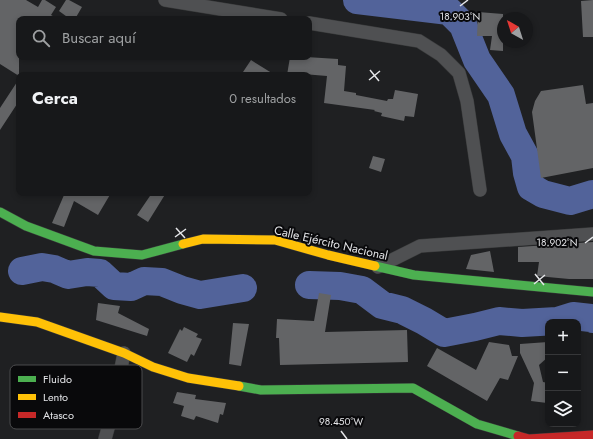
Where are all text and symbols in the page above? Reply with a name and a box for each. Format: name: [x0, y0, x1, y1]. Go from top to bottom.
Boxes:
text: 18.903°N: [440, 9, 480, 24]
north arrow: [497, 12, 533, 48]
search box: [16, 16, 312, 60]
icon: search: [30, 27, 52, 49]
text: Buscar aquí: [62, 27, 136, 49]
text: Cerca: [32, 86, 78, 110]
text: 0 resultados: [229, 89, 296, 108]
street label: Calle Ejército Nacional: [272, 221, 390, 265]
text: 18.902°N: [537, 235, 577, 250]
map controls: [545, 319, 581, 427]
button: +: [545, 319, 581, 355]
button: −: [545, 355, 581, 391]
legend: [10, 365, 142, 429]
text: Fluido: [43, 371, 72, 387]
text: Lento: [43, 389, 68, 405]
button: layers: [545, 391, 581, 427]
text: Atasco: [43, 407, 74, 423]
text: 98.450°W: [319, 414, 363, 429]

